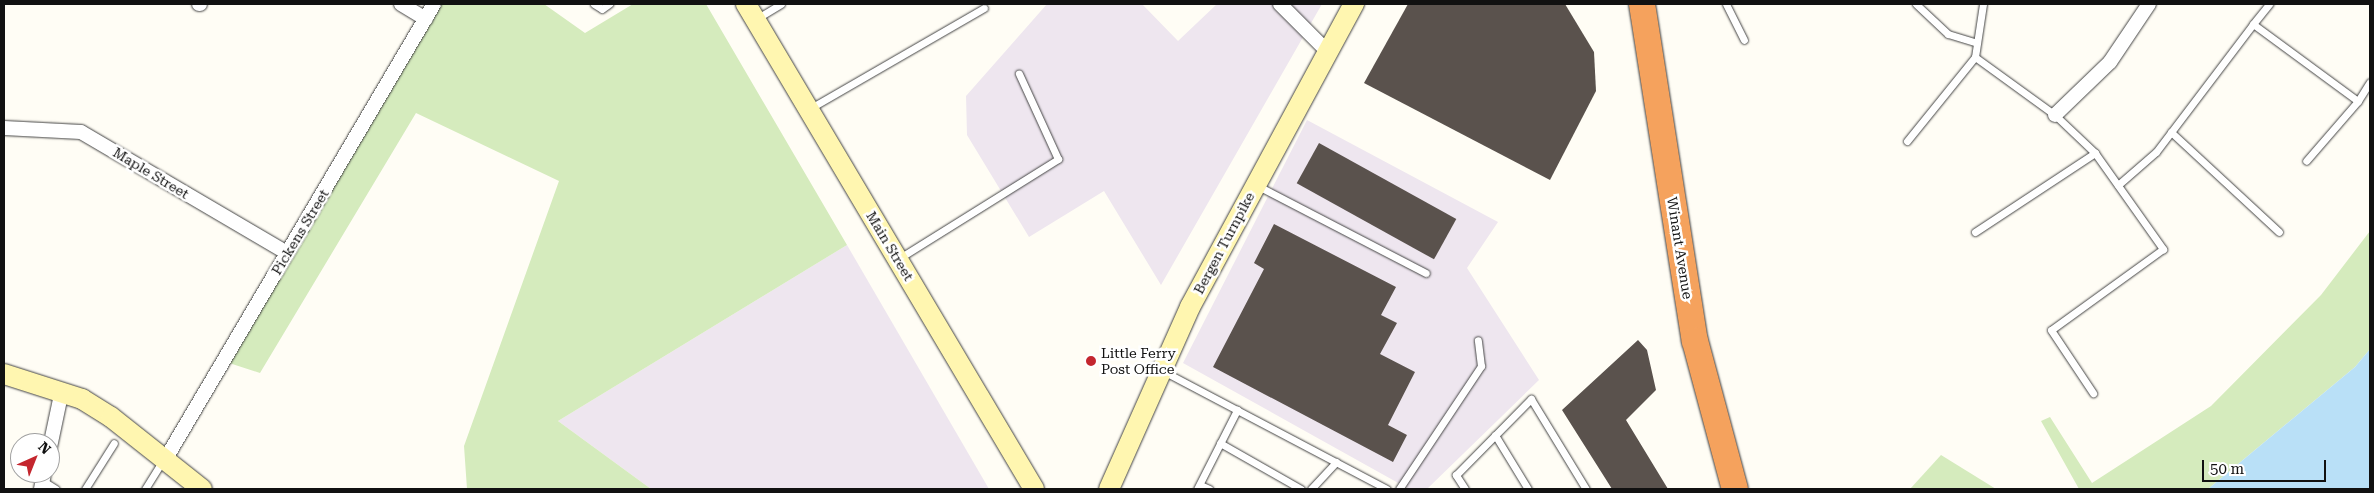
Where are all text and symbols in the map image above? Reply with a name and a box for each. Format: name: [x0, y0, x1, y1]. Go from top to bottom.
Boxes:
street label: Maple Street: [110, 144, 192, 202]
street label: Pickens Street: [268, 186, 332, 278]
street label: Bergen Turnpike: [1190, 189, 1258, 297]
street label: Winant Avenue: [1664, 196, 1696, 300]
street label: Main Street: [863, 208, 917, 284]
place label: Little Ferry Post Office: [1101, 345, 1176, 378]
marker: Little Ferry Post Office: [1085, 355, 1097, 367]
north arrow: [10, 433, 60, 483]
text: N: [35, 438, 54, 457]
scale bar: [2204, 450, 2328, 482]
text: 50 m: [2210, 460, 2244, 478]

